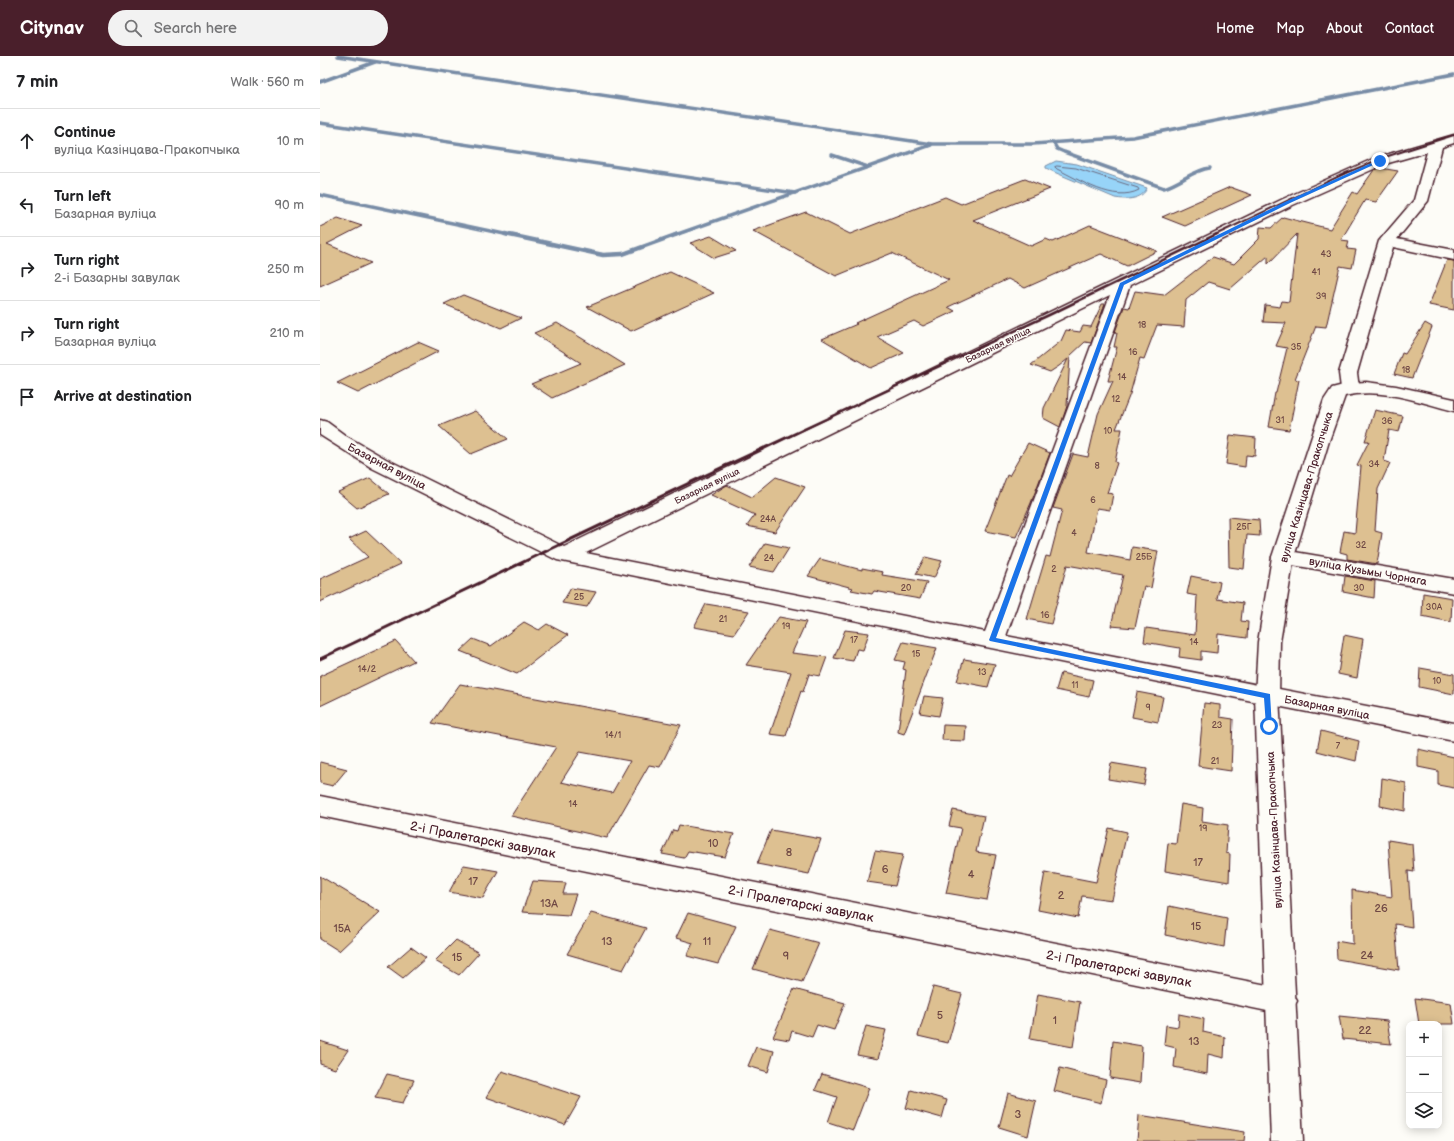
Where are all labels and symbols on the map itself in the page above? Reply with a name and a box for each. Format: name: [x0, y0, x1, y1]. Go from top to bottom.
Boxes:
route end: [1371, 152, 1389, 170]
house number: 43: [1320, 249, 1332, 260]
house number: 41: [1312, 267, 1320, 278]
house number: 39: [1316, 291, 1326, 302]
house number: 18: [1138, 320, 1146, 331]
street label: Базарная вуліца: [964, 325, 1033, 366]
house number: 35: [1291, 342, 1301, 353]
house number: 16: [1129, 347, 1138, 358]
house number: 18: [1402, 365, 1410, 376]
house number: 14: [1118, 372, 1127, 383]
house number: 12: [1112, 394, 1121, 405]
street label: вуліца Казінцава-Пракопчыка: [1277, 410, 1336, 564]
house number: 31: [1275, 415, 1285, 426]
house number: 36: [1381, 416, 1393, 427]
house number: 10: [1104, 426, 1112, 437]
street label: Базарная вуліца: [345, 440, 429, 493]
house number: 34: [1368, 459, 1380, 470]
house number: 8: [1094, 461, 1100, 472]
street label: Базарная вуліца: [673, 466, 742, 507]
house number: 6: [1090, 495, 1096, 506]
house number: 24А: [760, 514, 777, 525]
house number: 25Г: [1236, 522, 1252, 533]
house number: 4: [1071, 528, 1077, 539]
house number: 32: [1356, 540, 1367, 551]
house number: 25Б: [1136, 552, 1153, 563]
house number: 24: [764, 553, 775, 564]
street label: вуліца Кузьмы Чорнага: [1308, 555, 1428, 588]
house number: 2: [1051, 564, 1057, 575]
house number: 20: [901, 583, 911, 594]
house number: 30: [1354, 583, 1364, 594]
house number: 25: [574, 592, 584, 603]
house number: 30А: [1426, 602, 1443, 613]
house number: 16: [1041, 610, 1050, 621]
house number: 21: [719, 614, 727, 625]
house number: 19: [782, 621, 790, 632]
house number: 17: [850, 635, 859, 646]
house number: 14: [1190, 637, 1199, 648]
house number: 15: [912, 649, 920, 660]
house number: 14/2: [358, 664, 377, 675]
house number: 13: [977, 667, 987, 678]
house number: 10: [1433, 676, 1441, 687]
house number: 11: [1072, 680, 1078, 691]
street label: Базарная вуліца: [1283, 693, 1371, 722]
house number: 9: [1145, 702, 1151, 713]
route start: [1260, 717, 1278, 735]
house number: 23: [1212, 720, 1223, 731]
house number: 14/1: [605, 730, 621, 741]
house number: 7: [1336, 741, 1341, 752]
street label: вуліца Казінцава-Пракопчыка: [1264, 751, 1285, 909]
house number: 21: [1211, 756, 1219, 767]
house number: 14: [569, 799, 578, 810]
street label: 2-і Пралетарскі завулак: [409, 818, 557, 862]
house number: 19: [1199, 823, 1207, 834]
house number: 10: [708, 837, 719, 850]
house number: 8: [786, 846, 792, 859]
house number: 17: [1193, 856, 1203, 869]
house number: 6: [882, 863, 889, 876]
house number: 4: [968, 868, 975, 881]
house number: 17: [468, 875, 478, 888]
street label: 2-і Пралетарскі завулак: [727, 882, 875, 926]
house number: 2: [1058, 889, 1065, 902]
house number: 13А: [540, 897, 558, 910]
house number: 26: [1374, 902, 1388, 915]
house number: 15: [1191, 920, 1201, 933]
house number: 15А: [333, 922, 351, 935]
house number: 13: [601, 935, 613, 948]
house number: 11: [703, 935, 711, 948]
street label: 2-і Пралетарскі завулак: [1045, 947, 1193, 991]
house number: 24: [1360, 949, 1374, 962]
house number: 9: [783, 950, 789, 963]
house number: 15: [452, 951, 462, 964]
house number: 5: [937, 1009, 943, 1022]
house number: 1: [1053, 1014, 1057, 1027]
house number: 22: [1359, 1024, 1372, 1037]
house number: 13: [1188, 1035, 1200, 1048]
house number: 3: [1015, 1108, 1022, 1121]

